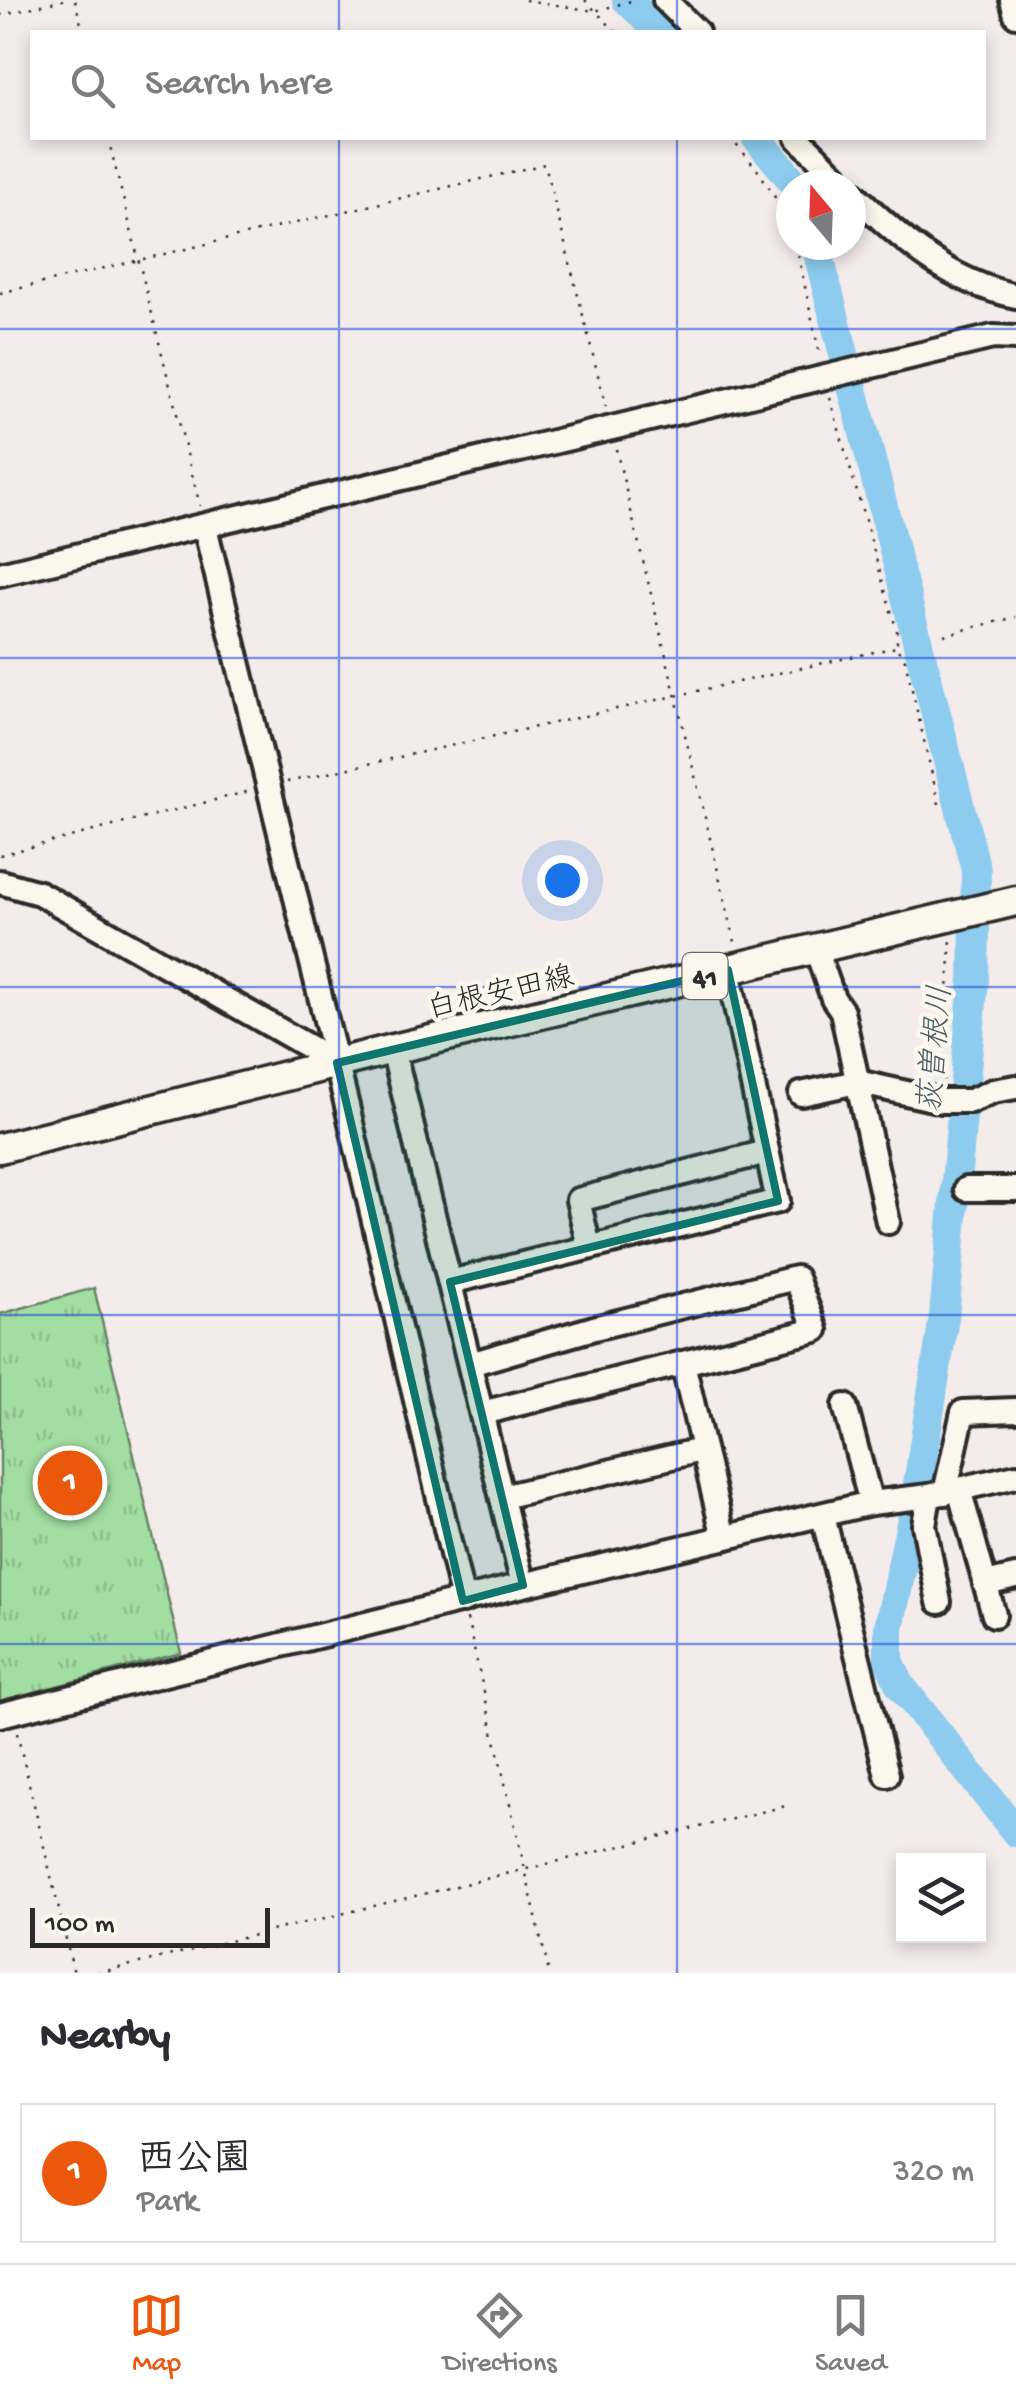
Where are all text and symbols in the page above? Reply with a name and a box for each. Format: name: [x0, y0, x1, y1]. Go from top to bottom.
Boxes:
search box: [30, 30, 986, 140]
icon: search: [65, 58, 120, 113]
text: Search here: [145, 63, 332, 107]
north arrow: [776, 170, 866, 260]
your location: [537, 855, 588, 906]
road number: 41: [682, 953, 728, 999]
street label: 白根安田線: [424, 960, 578, 1029]
water label: 荻曽根川: [911, 984, 962, 1115]
pin: 1: [38, 1446, 102, 1520]
map controls: [896, 1853, 986, 1943]
button: layers: [896, 1853, 986, 1943]
scale bar: [30, 1903, 270, 1948]
text: 100 m: [45, 1909, 115, 1942]
text: Nearby: [40, 2014, 170, 2063]
text: 西公園: [137, 2140, 251, 2184]
text: 1: [68, 2154, 81, 2192]
text: 320 m: [893, 2154, 974, 2192]
text: Park: [137, 2184, 198, 2222]
tab: Map: [129, 2288, 184, 2381]
tab: Directions: [443, 2288, 557, 2381]
tab: Saved: [815, 2288, 887, 2381]

